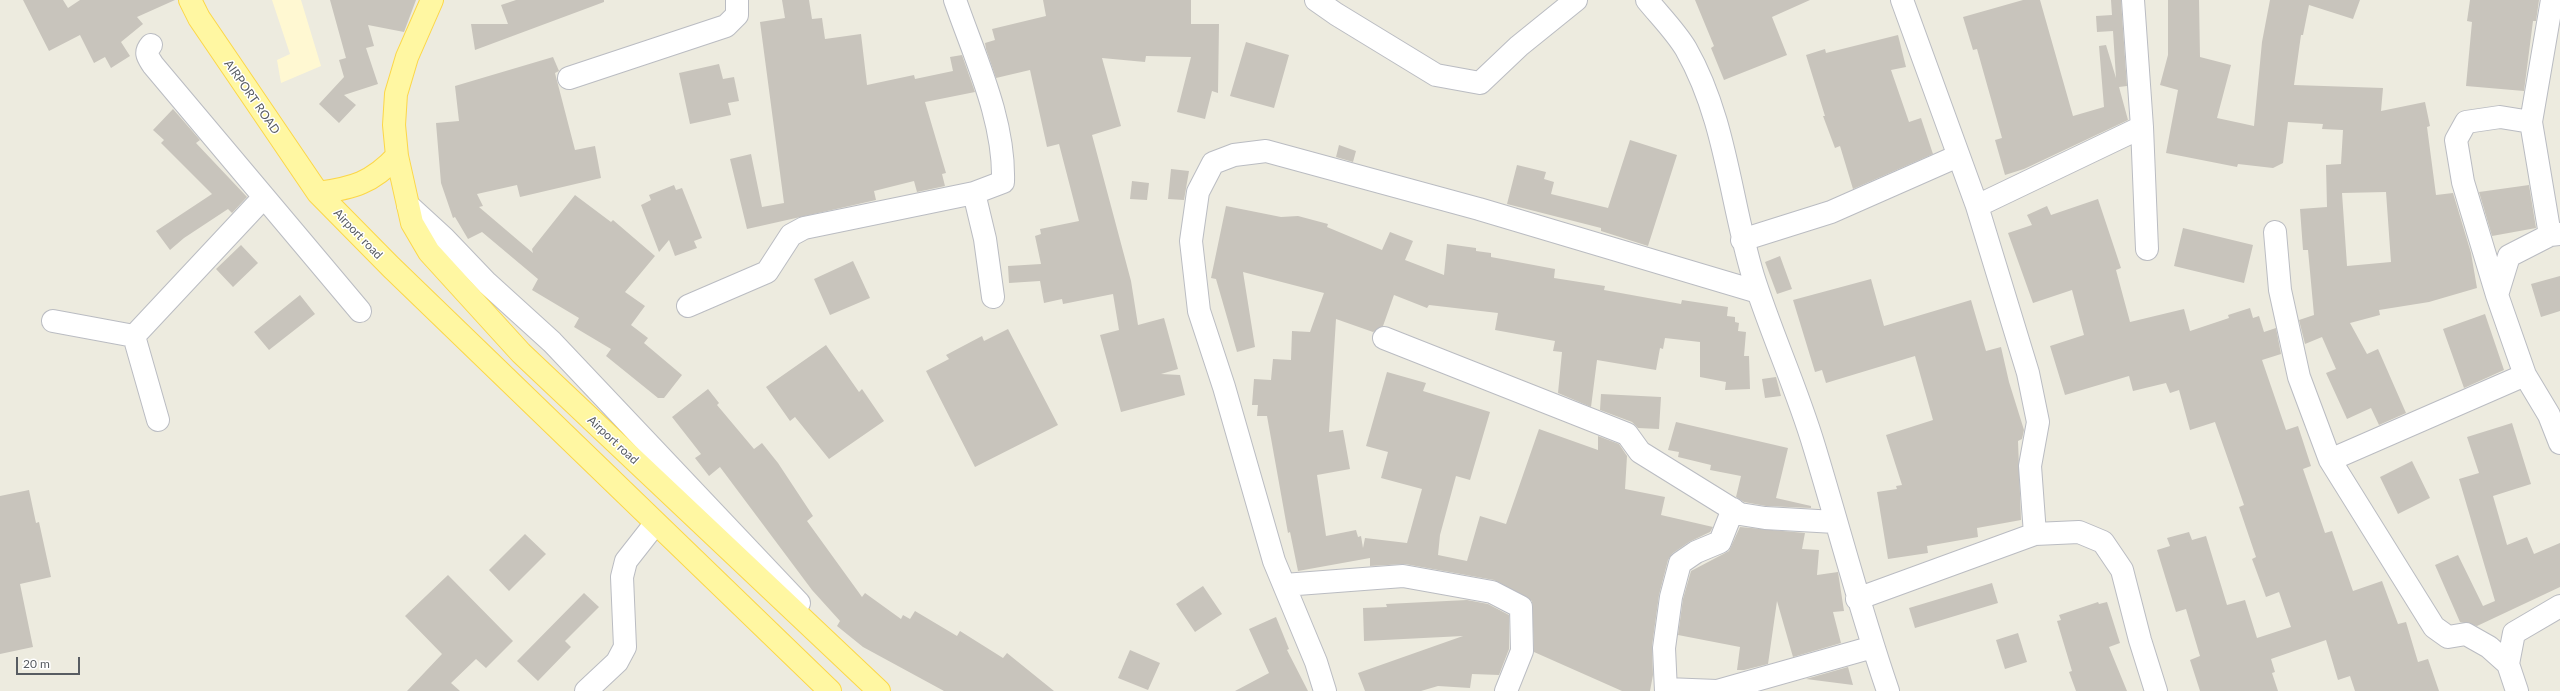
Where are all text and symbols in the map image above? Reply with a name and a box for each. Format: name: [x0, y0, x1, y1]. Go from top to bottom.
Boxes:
street label: AIRPORT ROAD: [221, 57, 283, 137]
street label: Airport road: [331, 206, 385, 262]
street label: Airport road: [585, 413, 641, 467]
scale bar: [18, 649, 82, 675]
text: 20 m: [23, 656, 50, 671]

